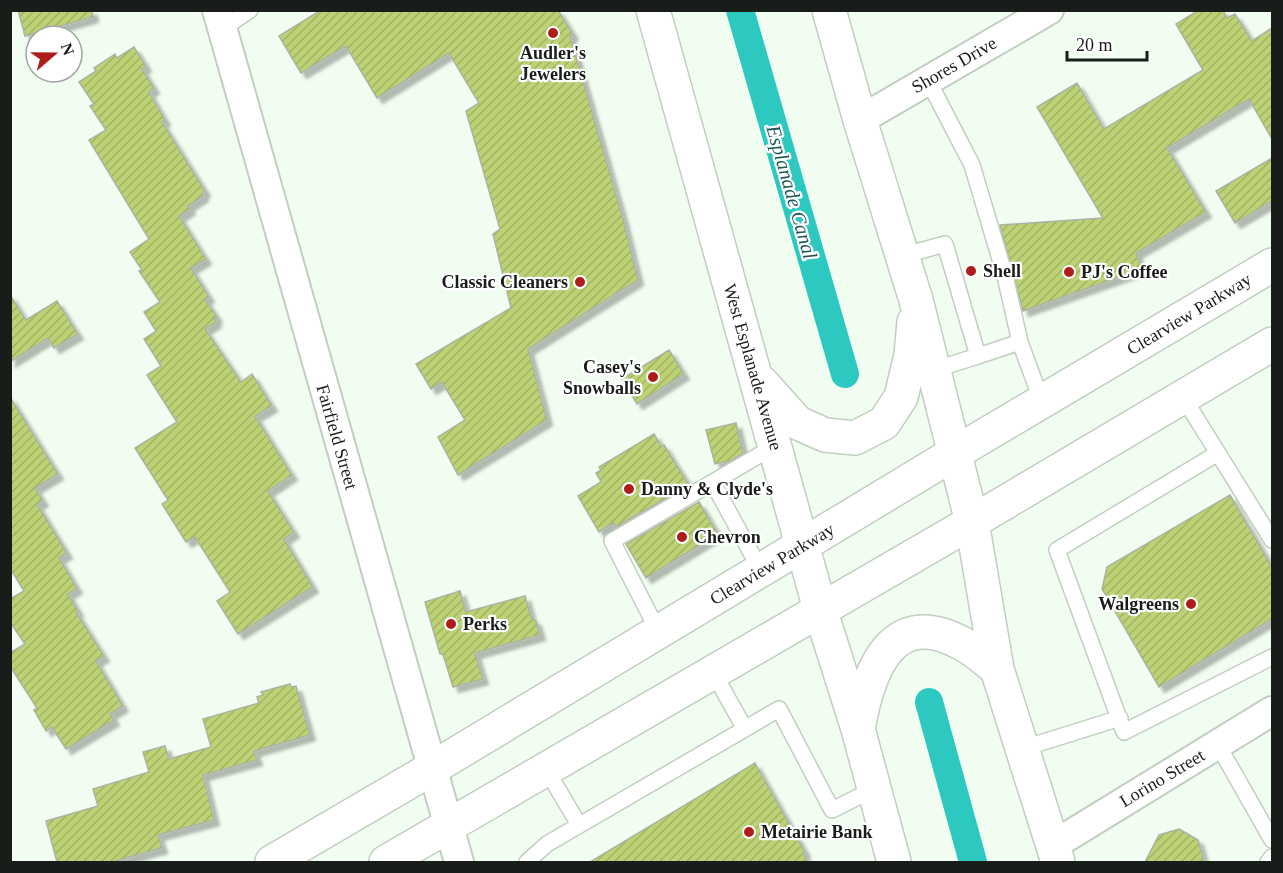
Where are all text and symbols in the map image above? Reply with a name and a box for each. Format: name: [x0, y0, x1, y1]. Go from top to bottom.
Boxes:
north arrow: [24, 24, 84, 84]
scale bar: [1067, 24, 1146, 62]
marker: Audler's Jewelers: [546, 26, 560, 40]
street label: Shores Drive: [908, 33, 1000, 97]
text: 20 m: [1076, 35, 1113, 55]
text: N: [58, 41, 78, 58]
place label: Audler's Jewelers: [520, 43, 586, 84]
water label: Esplanade Canal: [761, 122, 822, 262]
place label: Shell: [983, 261, 1021, 281]
place label: PJ's Coffee: [1081, 262, 1167, 282]
marker: Shell: [964, 264, 978, 278]
marker: PJ's Coffee: [1062, 265, 1076, 279]
street label: Clearview Parkway: [1123, 269, 1255, 359]
place label: Classic Cleaners: [442, 272, 568, 292]
marker: Classic Cleaners: [573, 275, 587, 289]
street label: West Esplanade Avenue: [720, 281, 786, 453]
place label: Casey's Snowballs: [563, 357, 641, 398]
marker: Casey's Snowballs: [646, 370, 660, 384]
street label: Fairfield Street: [312, 382, 362, 492]
place label: Danny & Clyde's: [641, 479, 773, 499]
marker: Danny & Clyde's: [622, 482, 636, 496]
street label: Clearview Parkway: [706, 519, 838, 609]
place label: Chevron: [694, 527, 761, 547]
marker: Chevron: [675, 530, 689, 544]
place label: Walgreens: [1098, 594, 1179, 614]
marker: Walgreens: [1184, 597, 1198, 611]
place label: Perks: [463, 614, 507, 634]
marker: Perks: [444, 617, 458, 631]
street label: Lorino Street: [1116, 745, 1208, 811]
place label: Metairie Bank: [761, 822, 872, 842]
marker: Metairie Bank: [742, 825, 756, 839]

